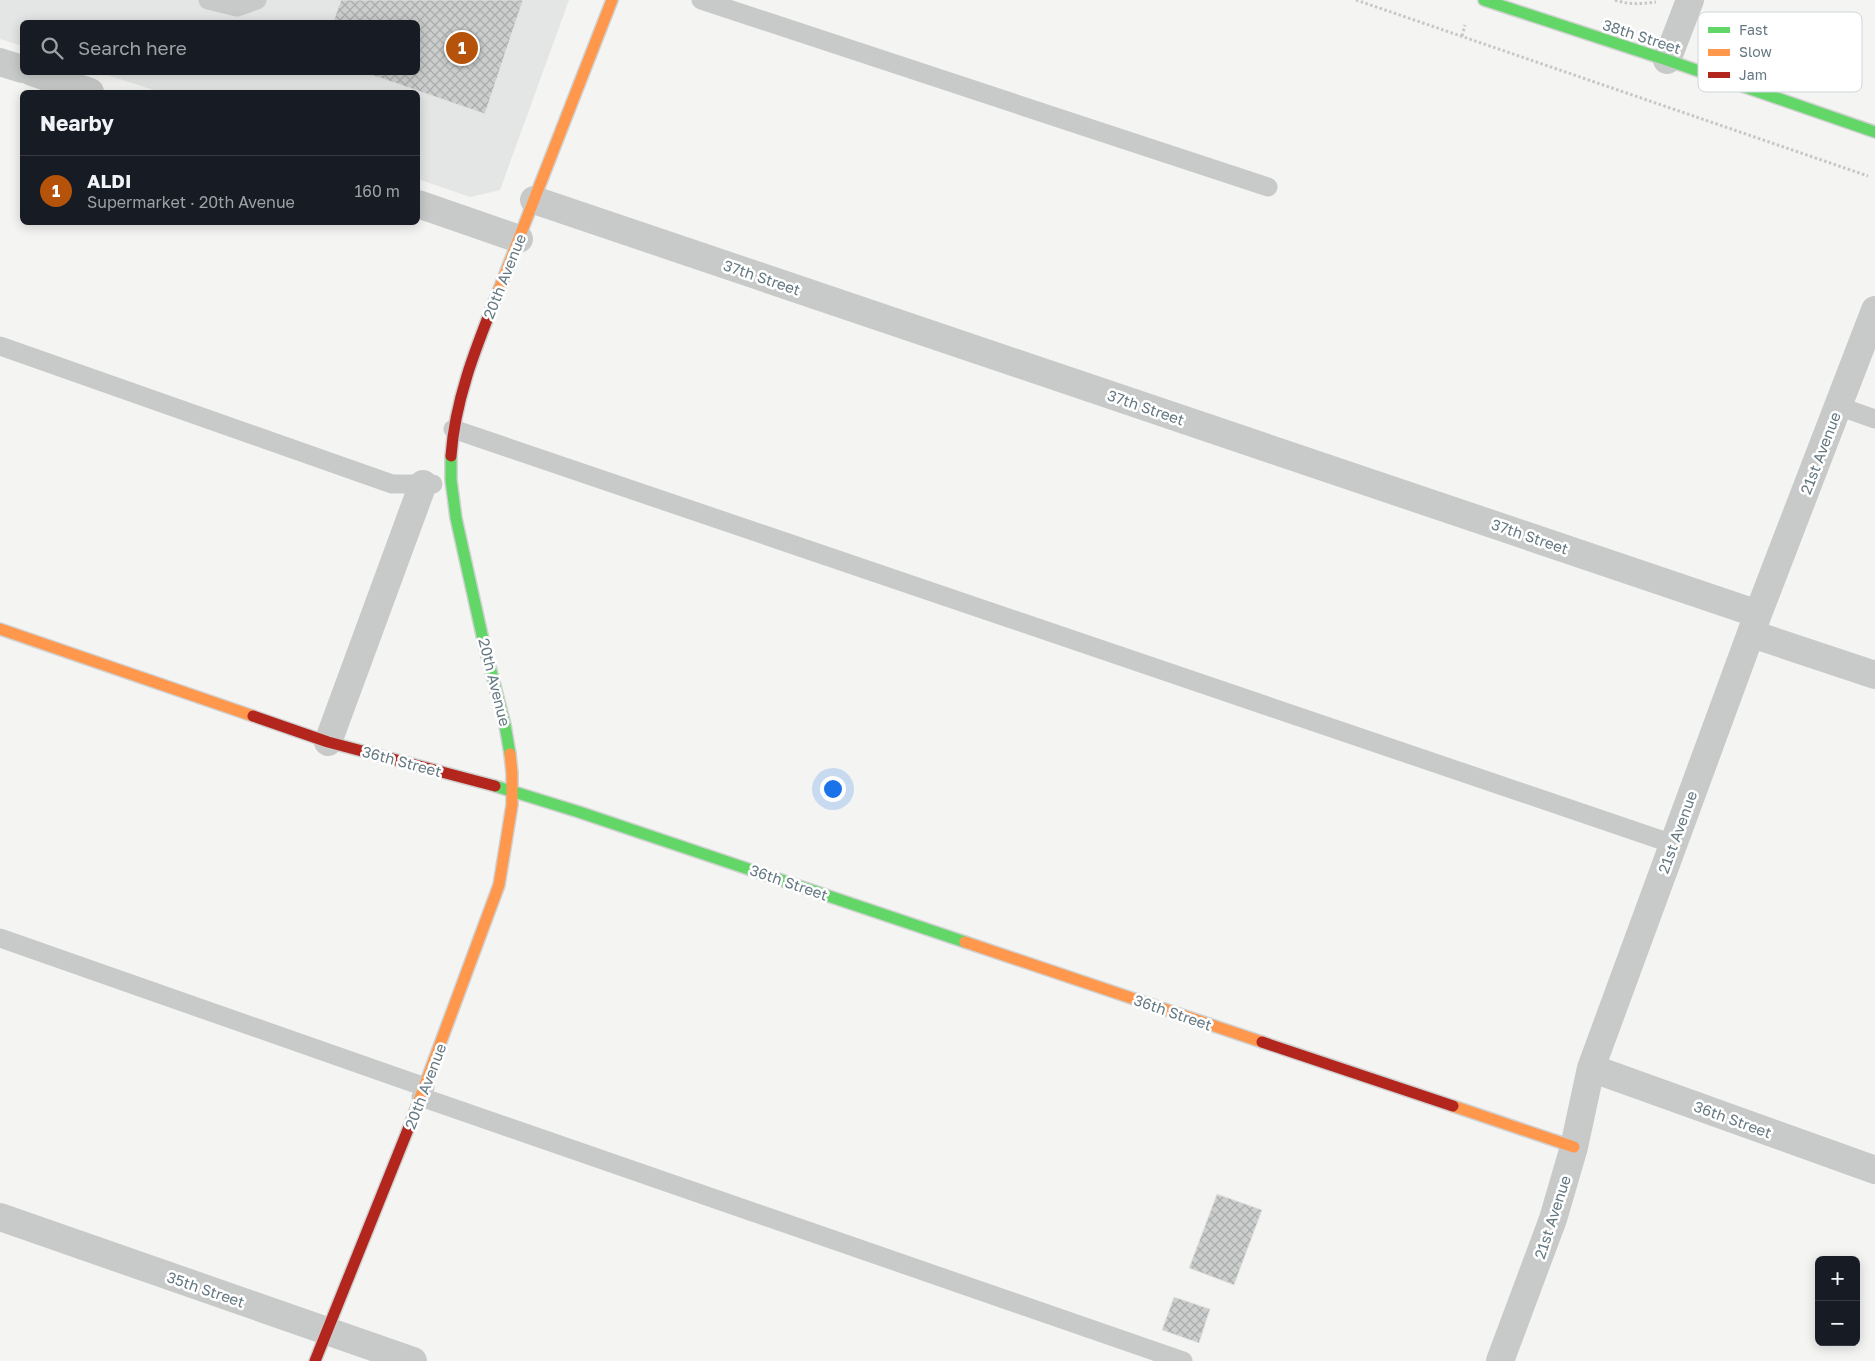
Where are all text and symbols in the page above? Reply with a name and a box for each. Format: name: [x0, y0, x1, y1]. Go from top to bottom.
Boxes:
legend: [1698, 12, 1862, 92]
street label: 38th Street: [1601, 15, 1683, 57]
search box: [20, 20, 420, 75]
text: Fast: [1739, 21, 1768, 38]
pin: 1: [446, 29, 478, 67]
icon: search: [38, 34, 66, 62]
text: Search here: [78, 36, 187, 59]
text: Slow: [1739, 43, 1772, 60]
text: Jam: [1739, 66, 1767, 83]
text: Nearby: [40, 110, 114, 136]
text: ALDI: [87, 169, 131, 192]
text: 1: [52, 181, 60, 201]
text: 160 m: [354, 181, 400, 201]
text: Supermarket · 20th Avenue: [87, 192, 295, 212]
street label: 20th Avenue: [479, 231, 529, 321]
street label: 37th Street: [721, 255, 803, 299]
street label: 37th Street: [1105, 385, 1187, 429]
street label: 21st Avenue: [1796, 409, 1844, 497]
street label: 37th Street: [1489, 514, 1571, 558]
street label: 20th Avenue: [475, 636, 515, 728]
street label: 36th Street: [360, 742, 444, 780]
your location: [820, 776, 846, 802]
street label: 21st Avenue: [1654, 788, 1700, 876]
street label: 36th Street: [748, 860, 830, 904]
street label: 36th Street: [1132, 990, 1214, 1034]
street label: 20th Avenue: [400, 1041, 450, 1131]
street label: 36th Street: [1692, 1097, 1774, 1141]
street label: 21st Avenue: [1530, 1173, 1574, 1261]
map controls: [1815, 1256, 1860, 1346]
button: +: [1815, 1256, 1860, 1301]
street label: 35th Street: [165, 1267, 247, 1311]
button: −: [1815, 1301, 1860, 1346]

